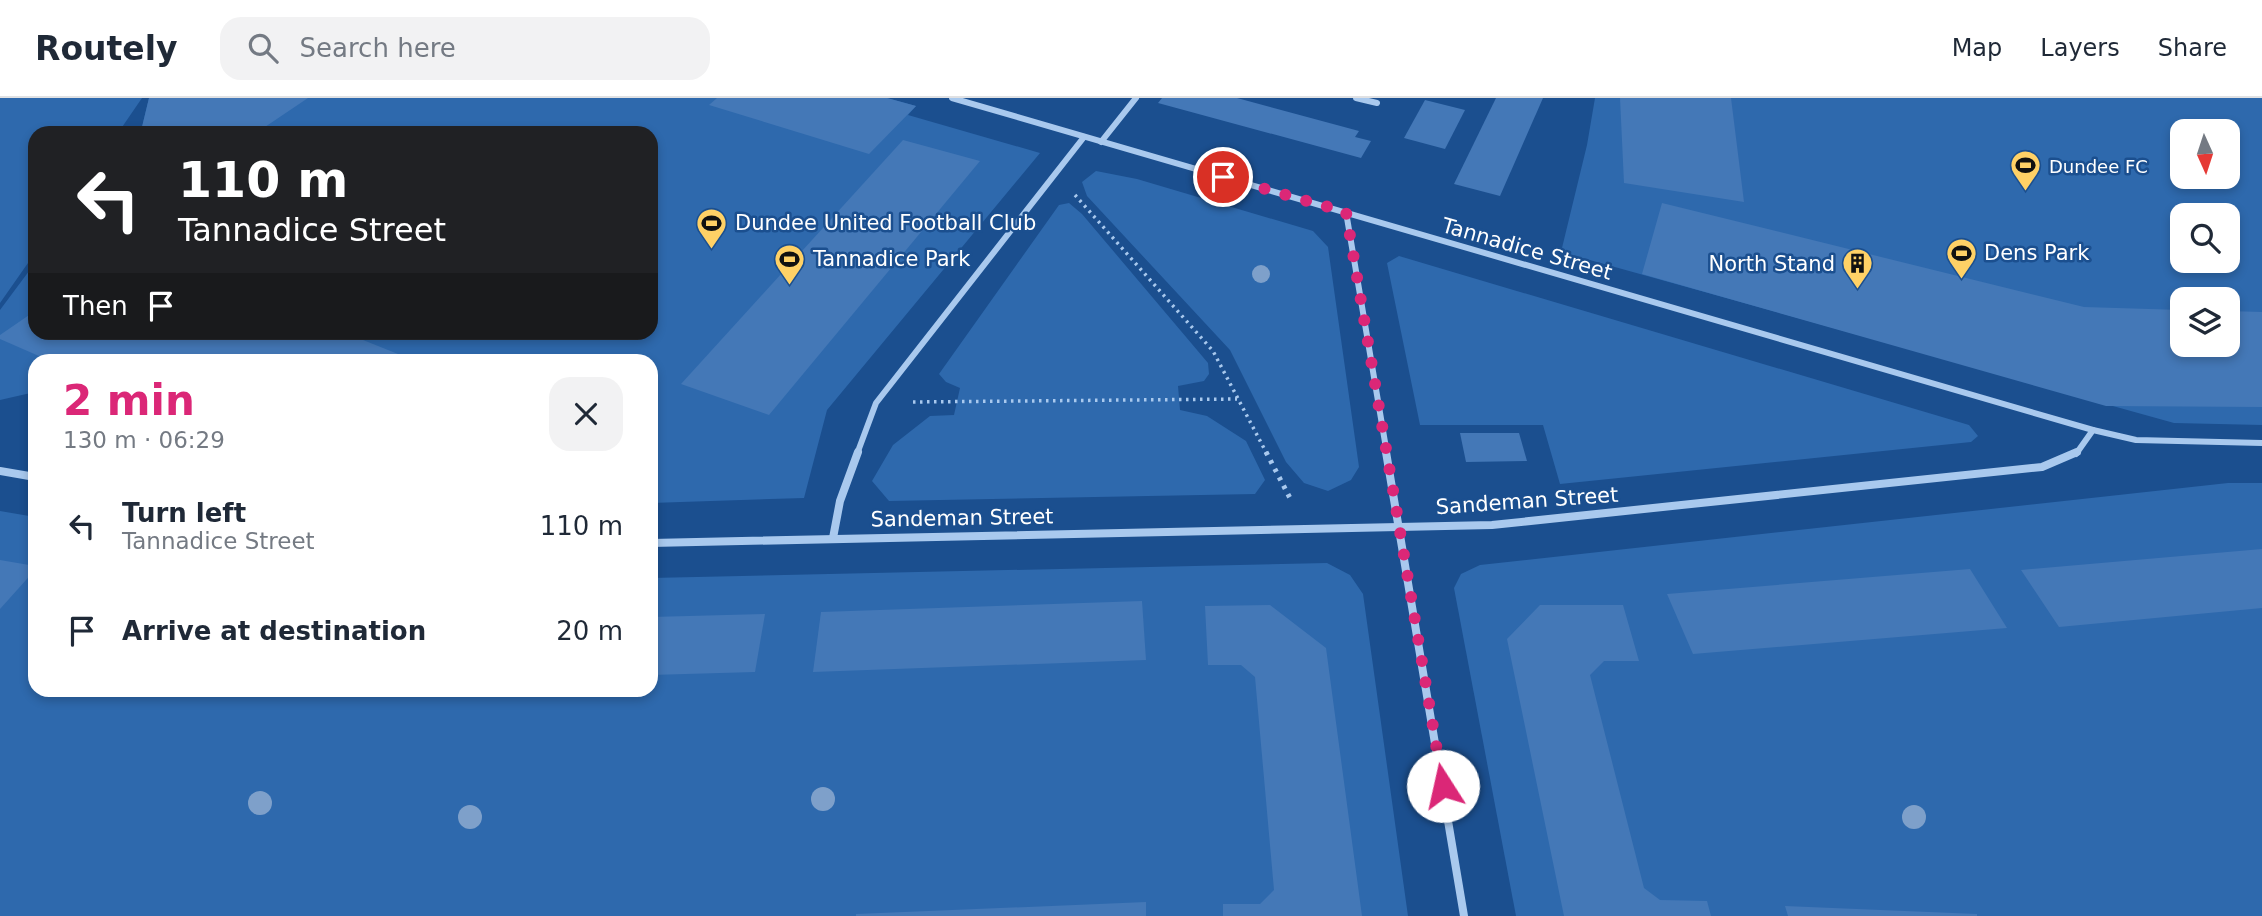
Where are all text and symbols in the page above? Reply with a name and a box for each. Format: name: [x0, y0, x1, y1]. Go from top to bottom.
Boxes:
search box: [220, 17, 710, 80]
text: Routely: [35, 29, 178, 68]
icon: search: [244, 29, 282, 67]
text: Search here: [300, 33, 456, 63]
text: Map: [1952, 34, 2002, 62]
text: Layers: [2040, 34, 2120, 62]
text: Share: [2158, 34, 2227, 62]
north arrow: [2170, 119, 2240, 189]
map controls: [2170, 119, 2240, 357]
pin: [1193, 147, 1253, 207]
sports icon: Dundee FC: [2009, 149, 2043, 193]
text: 110 m: [178, 152, 348, 209]
icon: left: [63, 154, 154, 245]
place label: Dundee FC: [2049, 156, 2148, 177]
icon: arrive: [1204, 158, 1242, 196]
button: search: [2170, 203, 2240, 273]
sports icon: Dundee United Football Club: [695, 206, 729, 250]
text: Tannadice Street: [178, 211, 446, 249]
place label: Dundee United Football Club: [735, 211, 1036, 235]
street label: Tannadice Street: [1438, 213, 1615, 285]
sports icon: Dens Park: [1944, 236, 1978, 280]
place label: Dens Park: [1984, 241, 2090, 265]
sports icon: Tannadice Park: [773, 242, 807, 286]
place label: Tannadice Park: [812, 247, 971, 271]
building icon: North Stand: [1841, 247, 1875, 291]
place label: North Stand: [1709, 252, 1835, 276]
icon: arrive: [142, 287, 180, 325]
button: layers: [2170, 287, 2240, 357]
text: Then: [63, 291, 128, 321]
text: 2 min: [63, 376, 195, 425]
button: close: [549, 377, 623, 451]
text: 130 m · 06:29: [63, 427, 225, 453]
street label: Sandeman Street: [1435, 483, 1619, 519]
text: Turn left: [122, 498, 246, 528]
street label: Sandeman Street: [870, 504, 1054, 532]
icon: left: [63, 507, 101, 545]
text: 110 m: [540, 511, 623, 541]
text: Tannadice Street: [122, 528, 315, 554]
icon: arrive: [63, 612, 101, 650]
text: Arrive at destination: [122, 616, 426, 646]
text: 20 m: [556, 616, 623, 646]
position arrow: [1406, 749, 1480, 823]

